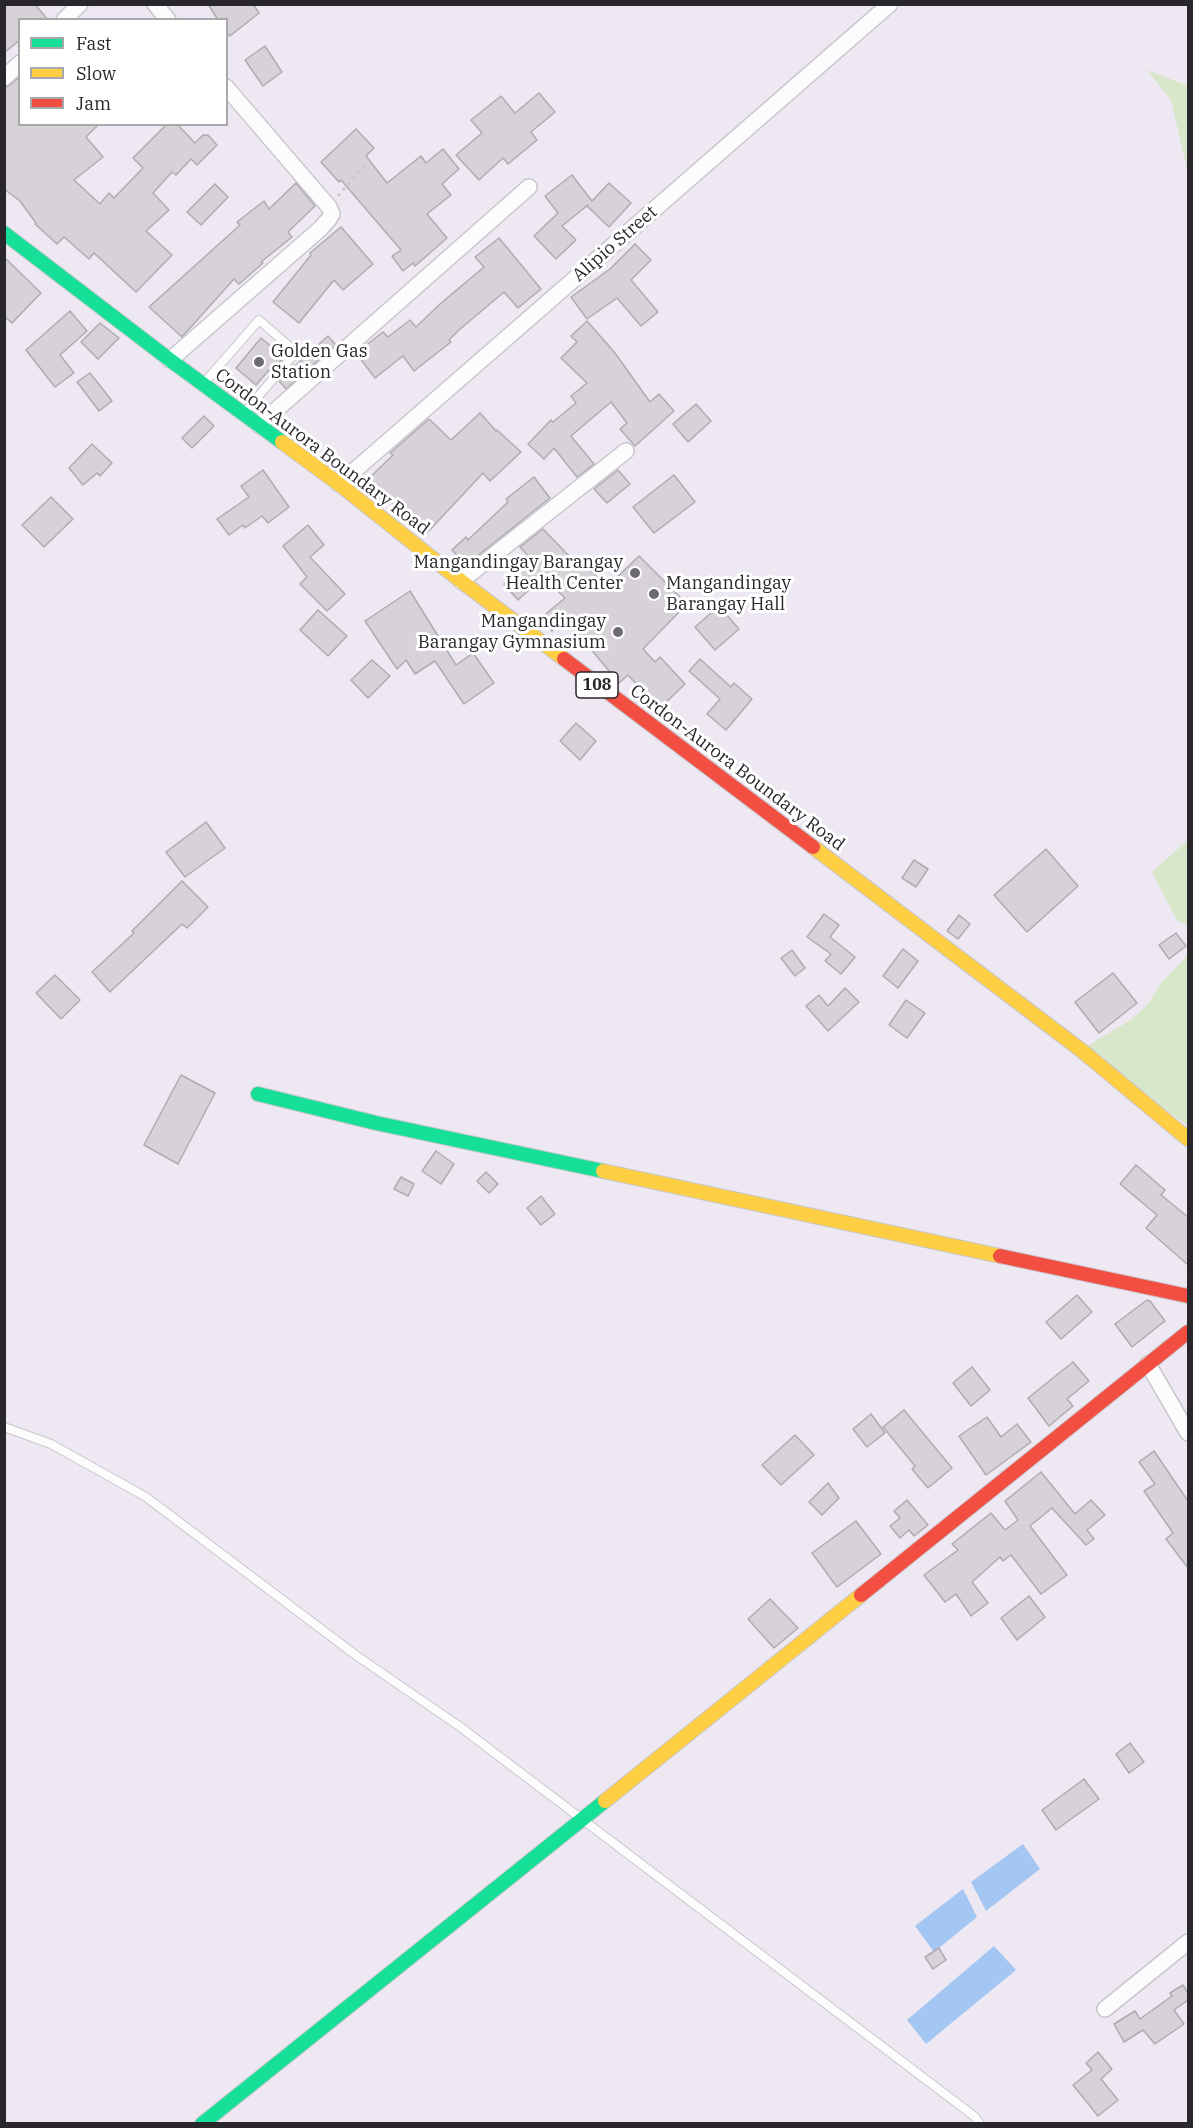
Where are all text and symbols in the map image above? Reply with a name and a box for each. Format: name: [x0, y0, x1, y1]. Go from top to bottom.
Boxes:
legend: [18, 18, 228, 126]
text: Fast: [76, 32, 111, 55]
text: Slow: [76, 62, 116, 85]
text: Jam: [76, 92, 111, 115]
street label: Alipio Street: [568, 201, 662, 287]
place label: Golden Gas Station: [271, 341, 368, 384]
marker: Golden Gas Station: [252, 355, 266, 369]
street label: Cordon-Aurora Boundary Road: [211, 364, 433, 540]
place label: Mangandingay Barangay Health Center: [413, 552, 623, 594]
marker: Mangandingay Barangay Health Center: [628, 566, 642, 580]
place label: Mangandingay Barangay Hall: [666, 573, 791, 616]
marker: Mangandingay Barangay Hall: [647, 587, 661, 601]
place label: Mangandingay Barangay Gymnasium: [418, 611, 606, 654]
marker: Mangandingay Barangay Gymnasium: [611, 625, 625, 639]
road number: 108: [576, 672, 618, 698]
street label: Cordon-Aurora Boundary Road: [626, 680, 848, 856]

